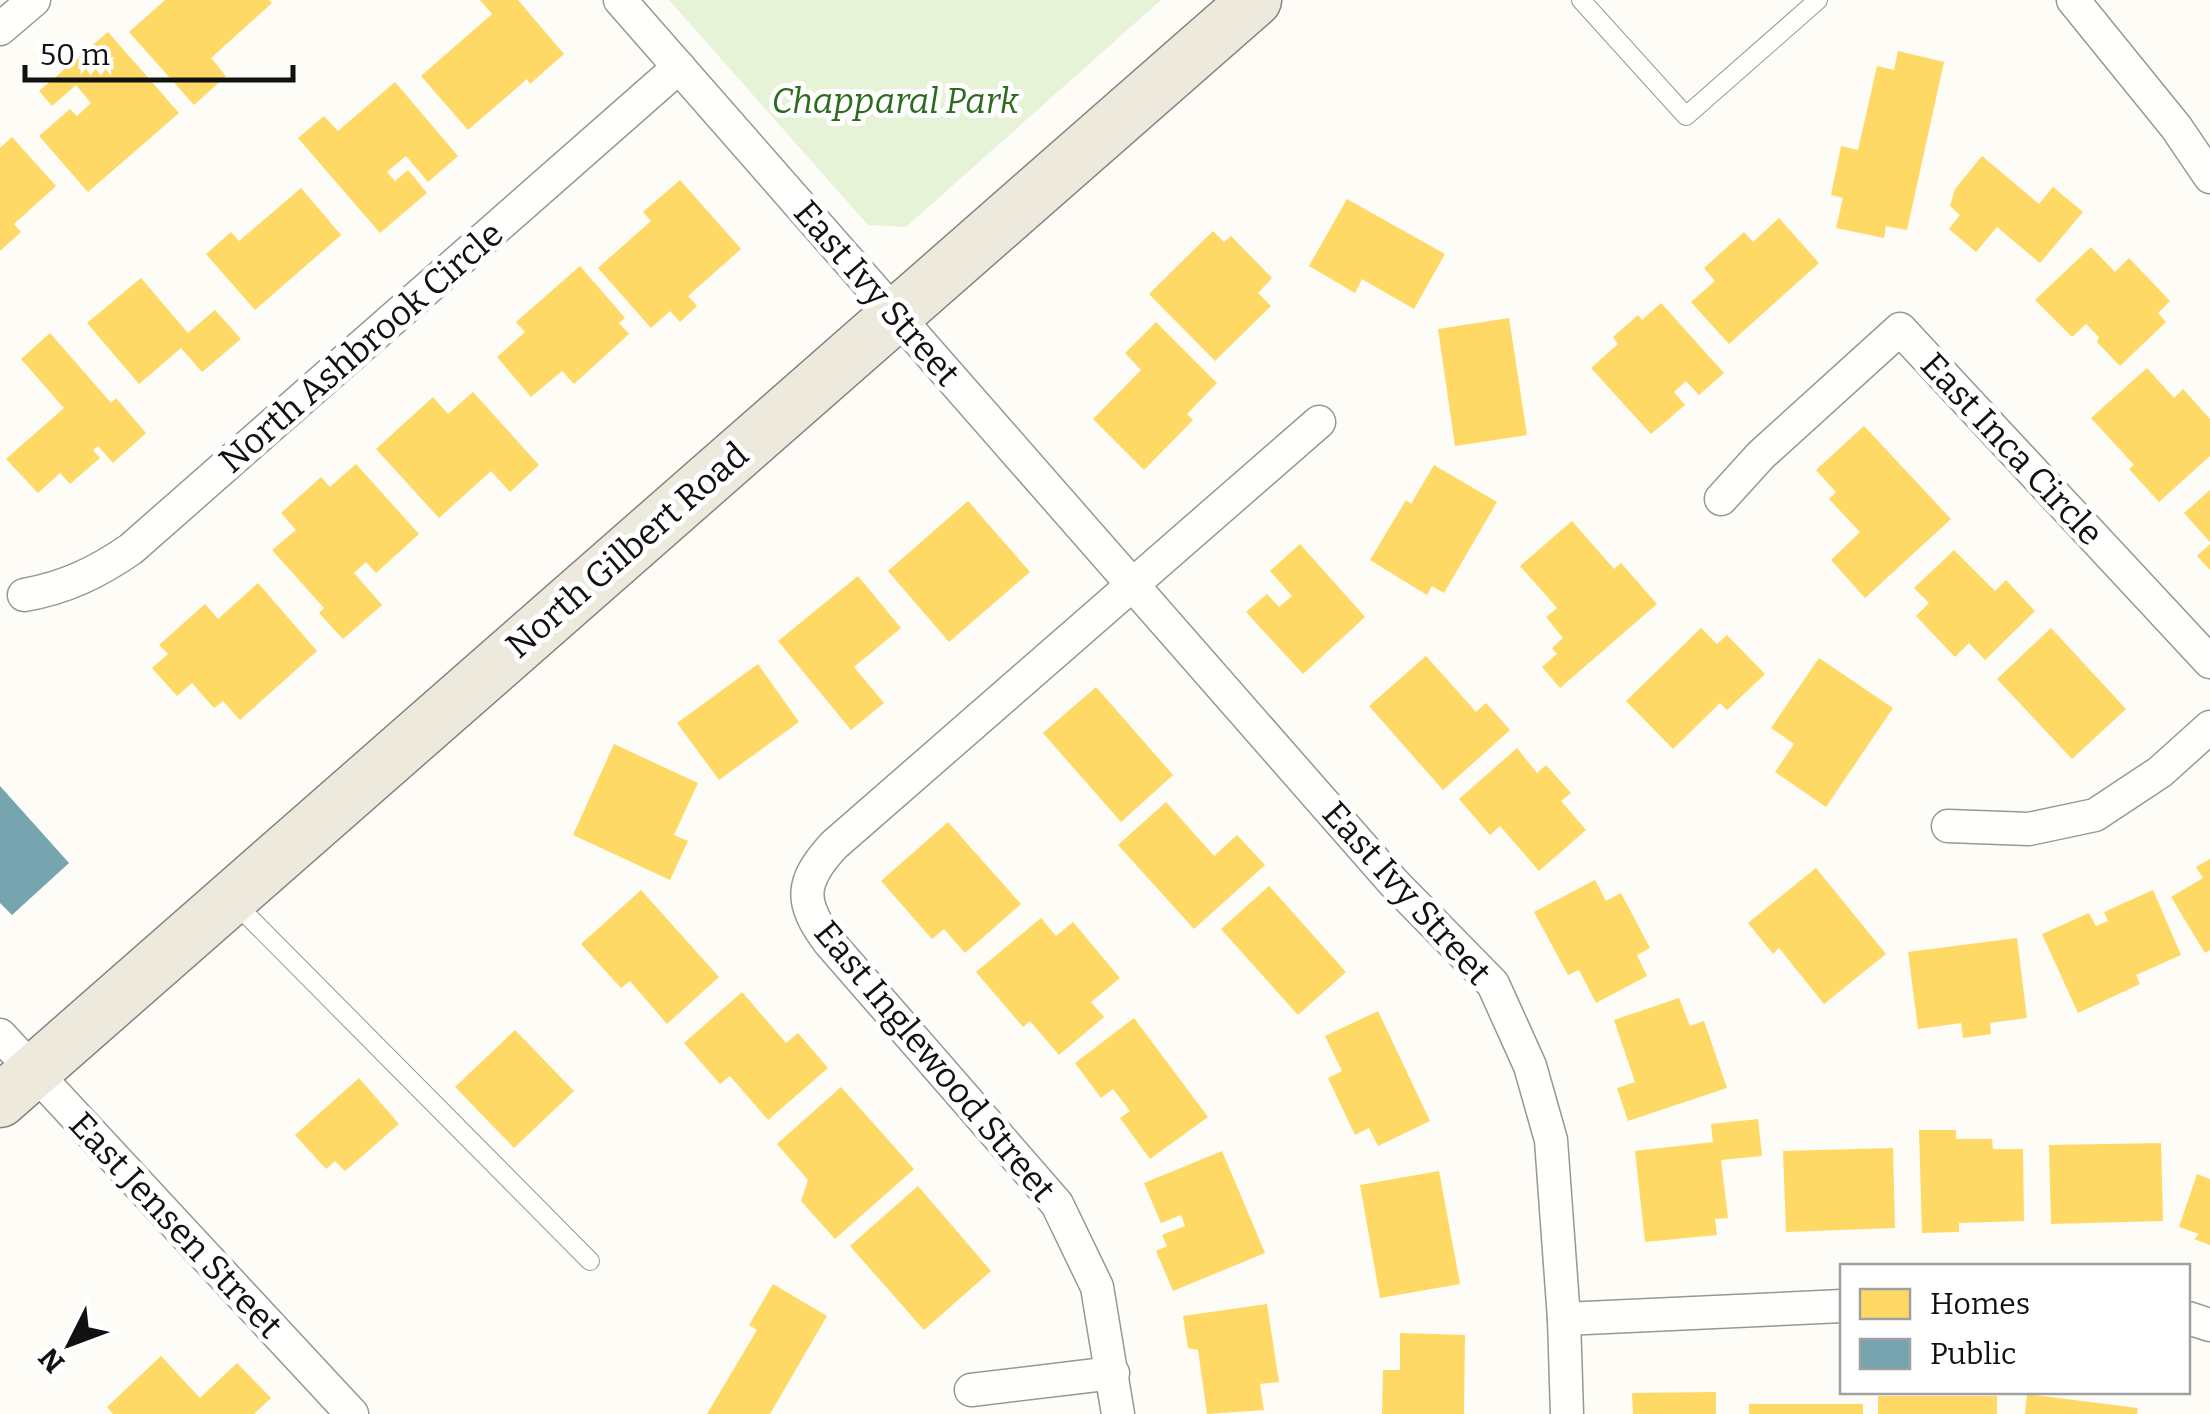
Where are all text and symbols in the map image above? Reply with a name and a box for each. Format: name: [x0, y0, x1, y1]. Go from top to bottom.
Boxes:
scale bar: [25, 20, 292, 82]
text: 50 m: [40, 37, 110, 73]
park label: Chapparal Park: [771, 80, 1020, 122]
street label: East Ivy Street: [785, 192, 969, 394]
street label: North Ashbrook Circle: [211, 212, 511, 482]
street label: East Inca Circle: [1912, 344, 2112, 554]
street label: North Gilbert Road: [497, 433, 757, 667]
street label: East Ivy Street: [1314, 793, 1500, 993]
street label: East Inglewood Street: [805, 912, 1065, 1210]
street label: East Jensen Street: [61, 1104, 291, 1347]
legend: [1840, 1264, 2190, 1394]
text: Homes: [1930, 1286, 2030, 1322]
north arrow: [20, 1294, 120, 1394]
text: Public: [1930, 1336, 2016, 1372]
text: N: [32, 1341, 71, 1379]

